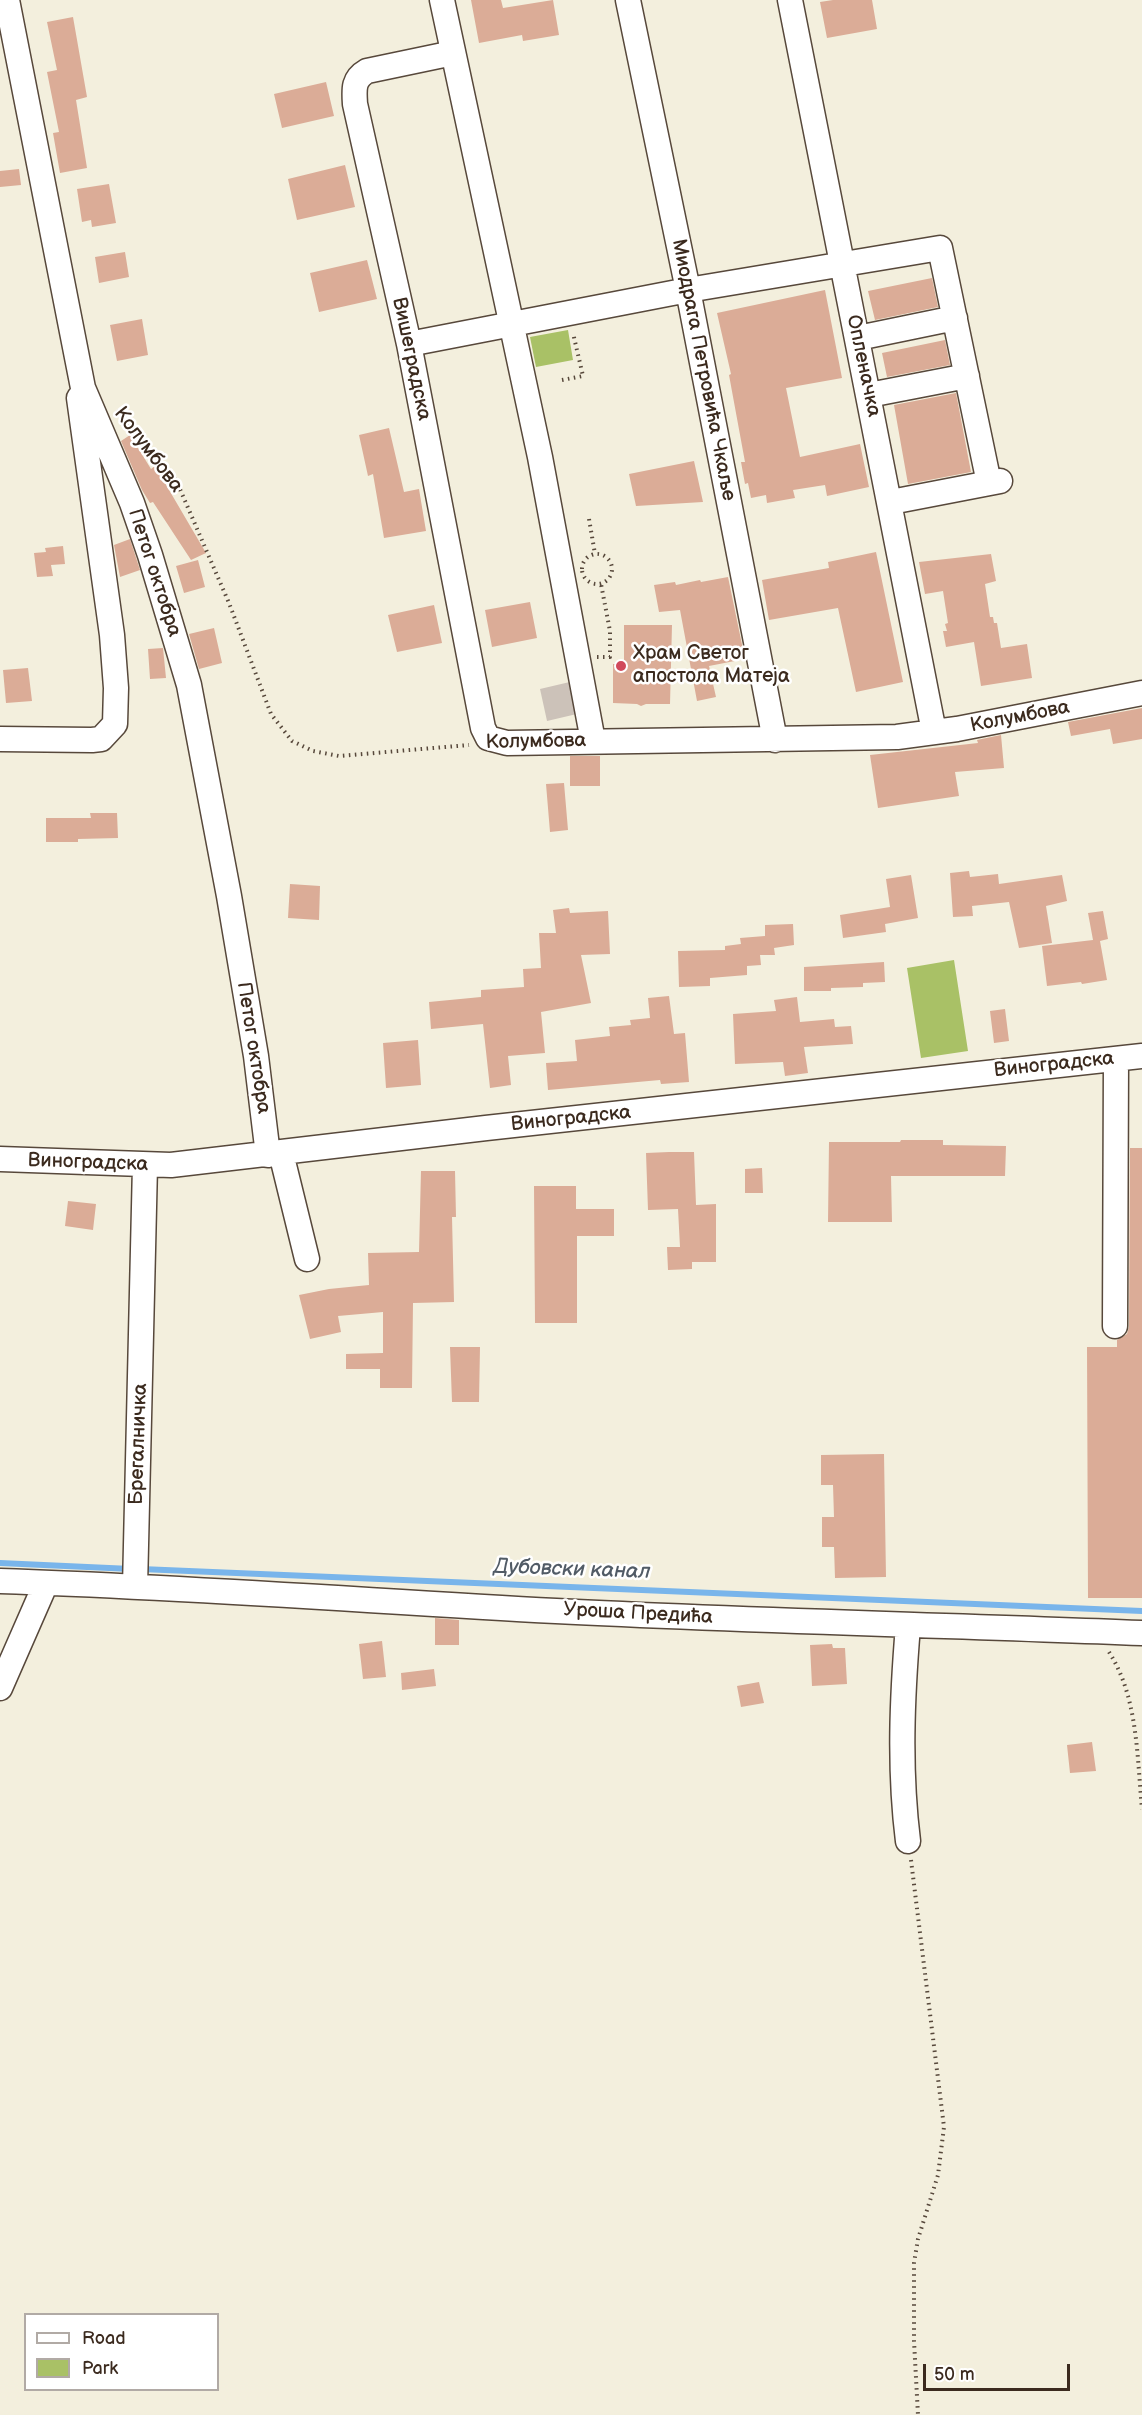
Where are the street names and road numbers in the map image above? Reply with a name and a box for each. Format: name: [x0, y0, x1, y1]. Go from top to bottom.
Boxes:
street label: Миодрага Петровића Чкаље: [666, 237, 740, 503]
street label: Вишеградска: [386, 295, 436, 423]
street label: Опленачка: [840, 313, 886, 419]
street label: Колумбова: [108, 403, 188, 497]
street label: Петог октобра: [122, 506, 186, 640]
street label: Колумбова: [968, 696, 1072, 738]
street label: Колумбова: [486, 729, 586, 755]
street label: Петог октобра: [231, 980, 275, 1116]
street label: Виноградска: [993, 1047, 1115, 1083]
street label: Виноградска: [510, 1101, 632, 1137]
street label: Виноградска: [27, 1149, 149, 1177]
street label: Брегалничка: [125, 1383, 153, 1505]
street label: Уроша Предића: [563, 1598, 713, 1630]

